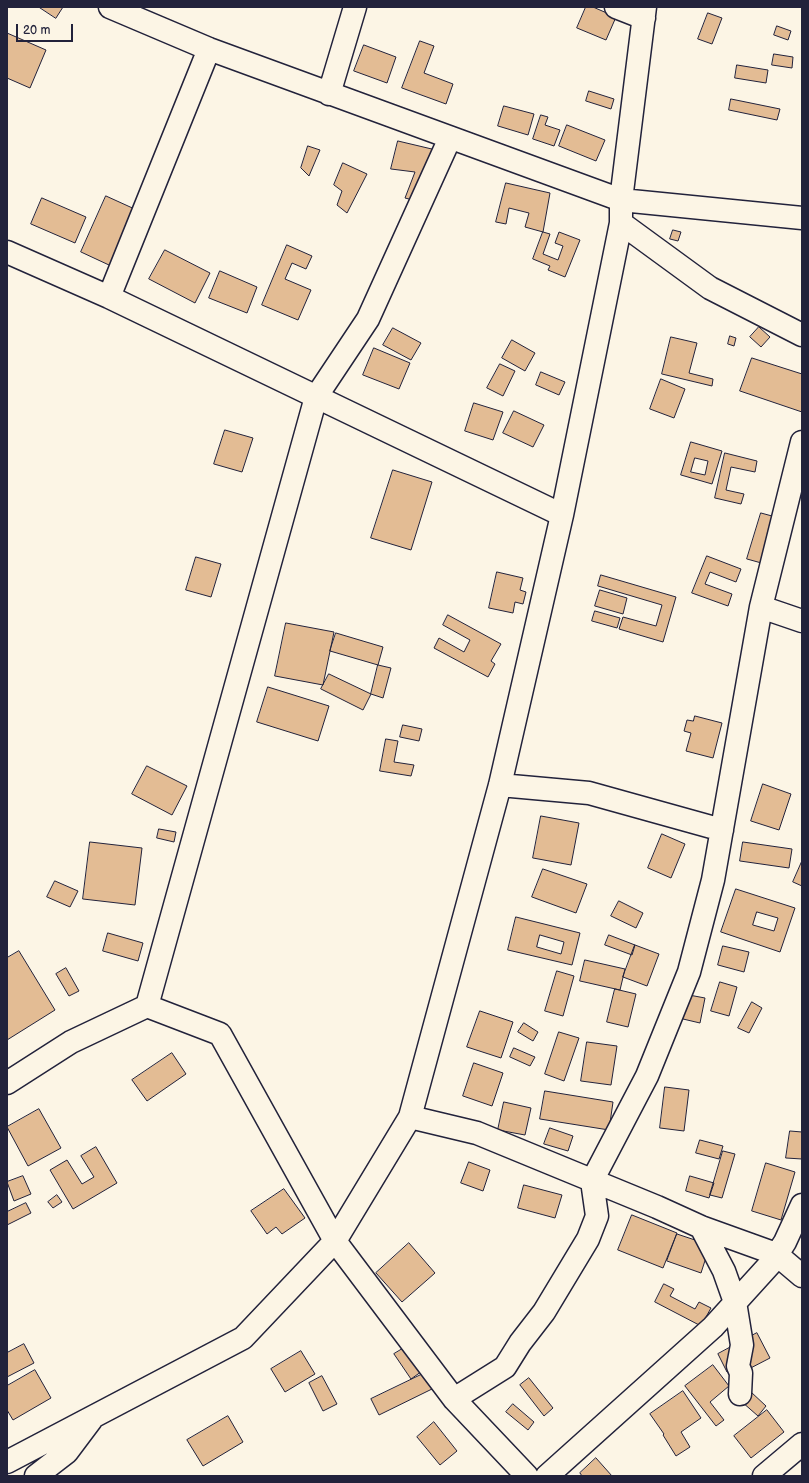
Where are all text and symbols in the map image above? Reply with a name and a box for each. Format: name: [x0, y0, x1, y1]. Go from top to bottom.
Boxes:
scale bar: [18, 16, 75, 42]
text: 20 m: [23, 23, 50, 38]

